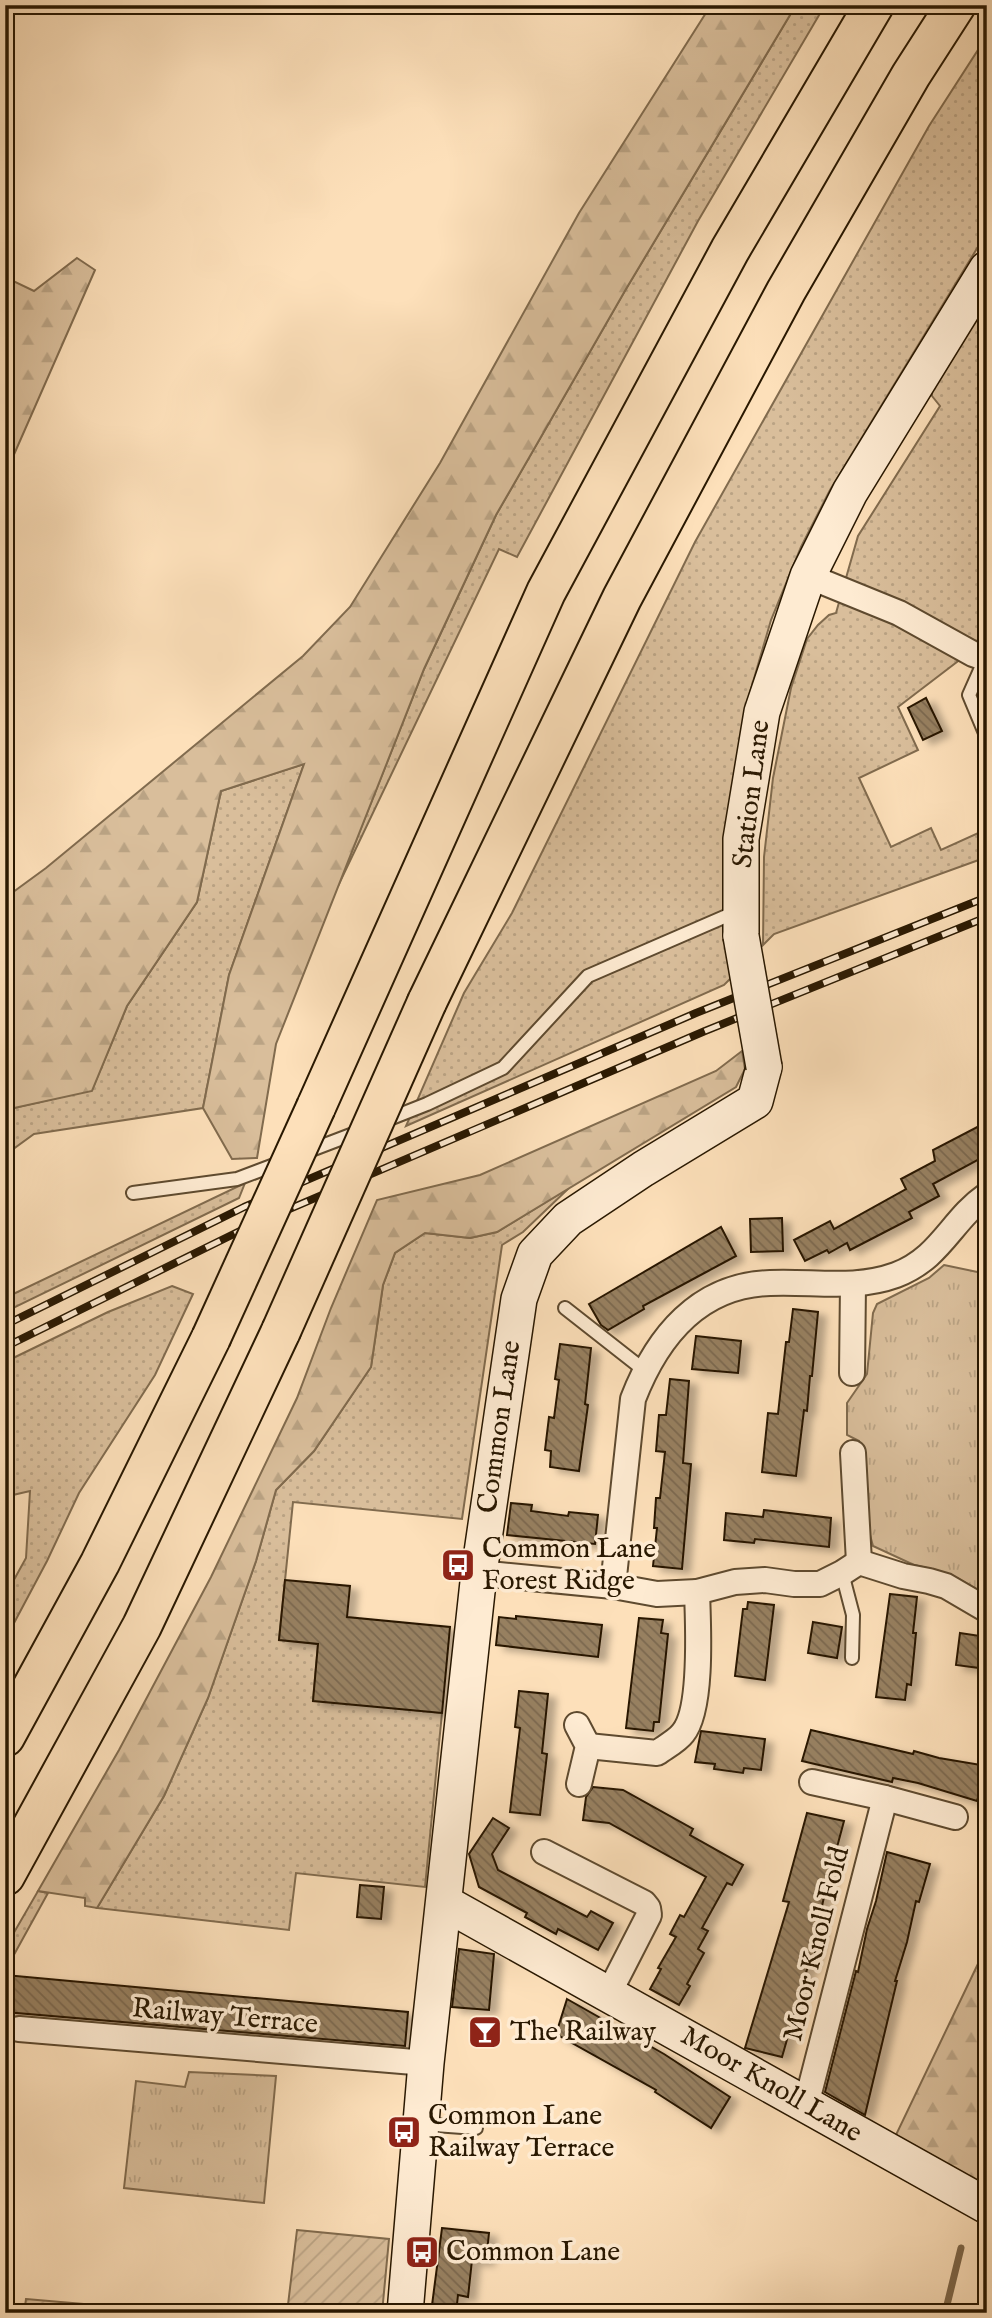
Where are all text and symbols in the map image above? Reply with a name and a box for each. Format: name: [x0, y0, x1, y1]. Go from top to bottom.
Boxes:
street label: Station Lane: [726, 718, 778, 870]
street label: Common Lane: [471, 1338, 529, 1516]
place label: Common Lane Forest Ridge: [482, 1532, 656, 1599]
bus stop icon: Common Lane Forest Ridge: [439, 1546, 477, 1584]
street label: Moor Knoll Fold: [776, 1843, 858, 2045]
street label: Railway Terrace: [131, 1991, 319, 2043]
bar icon: The Railway: [466, 2013, 504, 2051]
place label: The Railway: [510, 2015, 656, 2050]
street label: Moor Knoll Lane: [674, 2019, 868, 2151]
place label: Common Lane Railway Terrace: [428, 2099, 614, 2166]
bus stop icon: Common Lane Railway Terrace: [385, 2113, 423, 2151]
bus stop icon: Common Lane: [403, 2233, 441, 2271]
place label: Common Lane: [446, 2235, 620, 2270]

